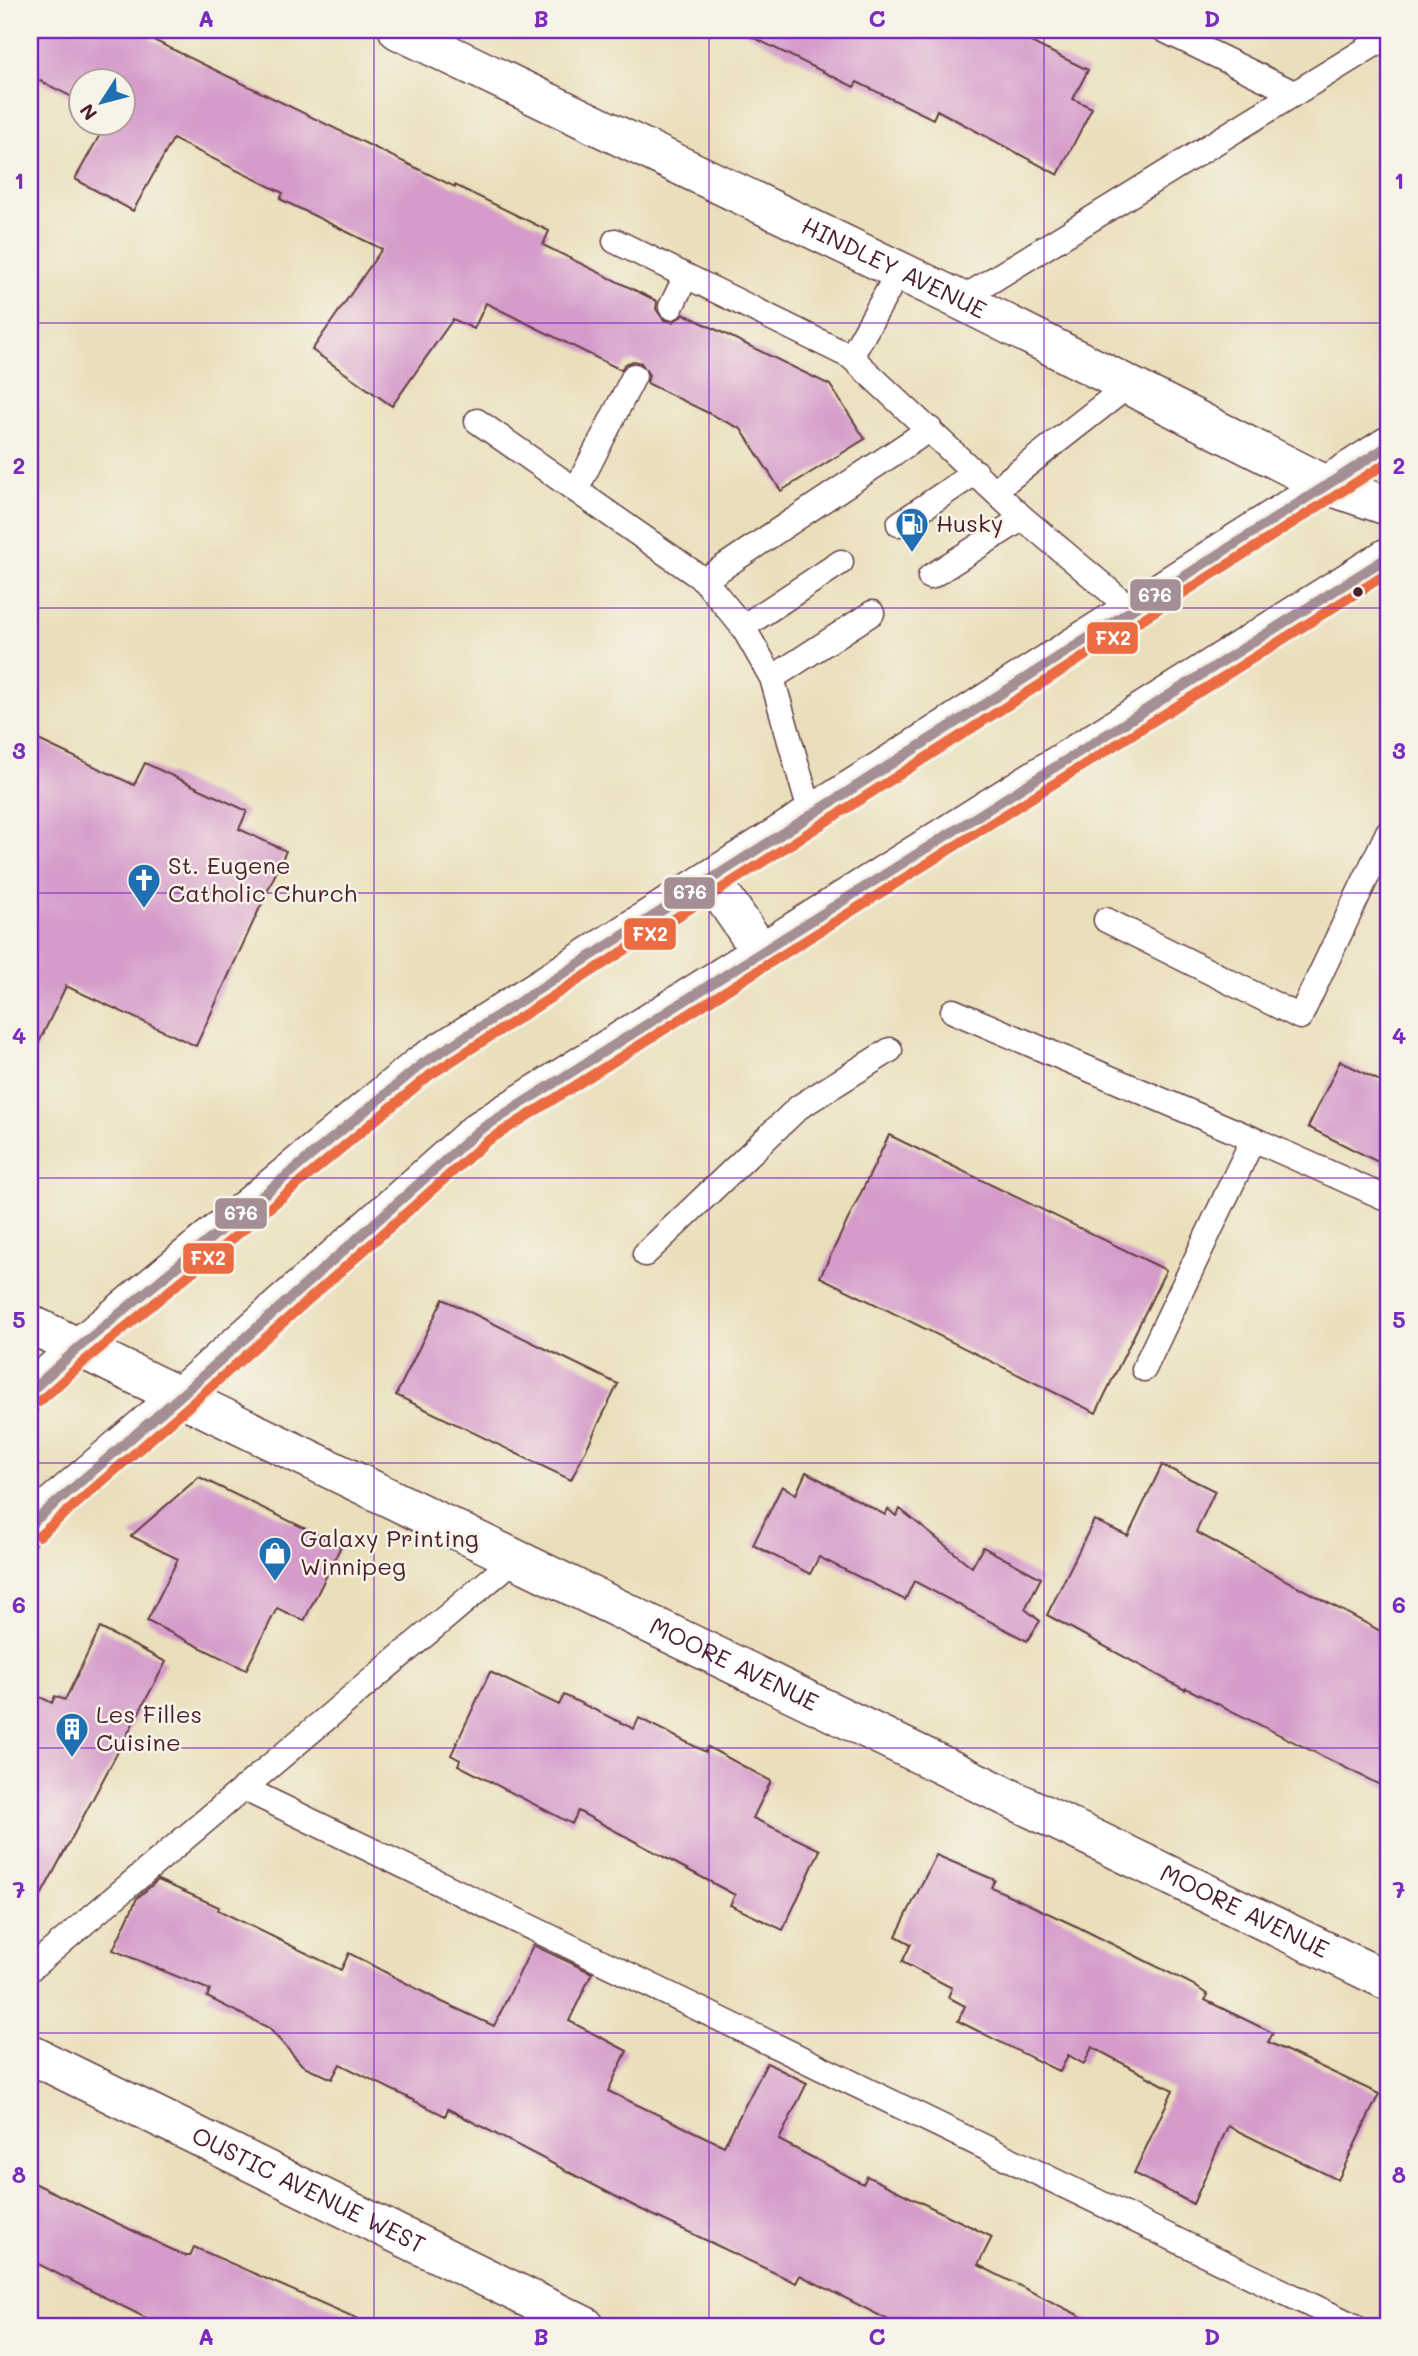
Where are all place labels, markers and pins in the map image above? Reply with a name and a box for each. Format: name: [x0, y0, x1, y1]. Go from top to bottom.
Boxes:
fuel station icon: Husky: [893, 505, 931, 554]
place label: Husky: [936, 507, 1003, 538]
unlabelled marker: [1351, 585, 1365, 599]
place label: St. Eugene Catholic Church: [168, 849, 357, 908]
church icon: St. Eugene Catholic Church: [125, 861, 163, 910]
place label: Galaxy Printing Winnipeg: [300, 1522, 479, 1581]
shop icon: Galaxy Printing Winnipeg: [256, 1534, 294, 1583]
place label: Les Filles Cuisine: [96, 1698, 202, 1757]
building icon: Les Filles Cuisine: [53, 1710, 91, 1759]

